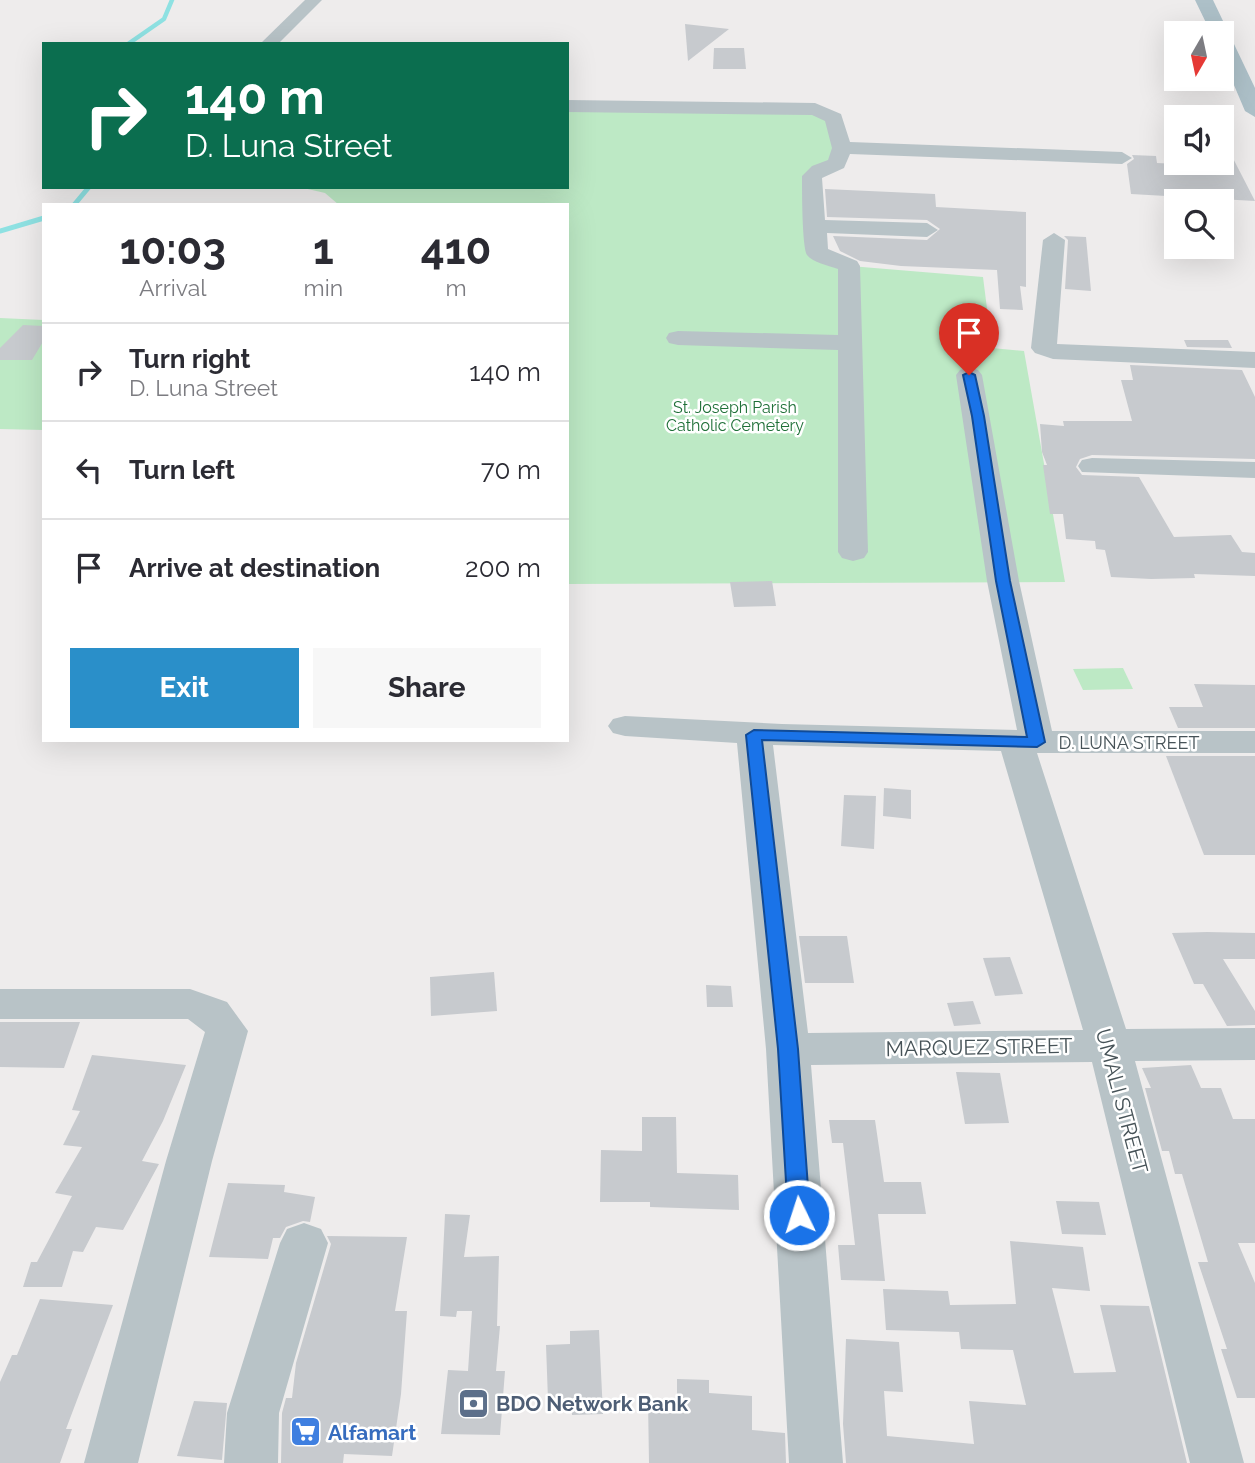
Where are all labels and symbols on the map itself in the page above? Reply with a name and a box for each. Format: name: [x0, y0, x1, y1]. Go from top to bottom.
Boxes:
north arrow: [1164, 21, 1234, 91]
pin: [939, 303, 999, 375]
park label: St. Joseph Parish Catholic Cemetery: [666, 398, 804, 435]
street label: D. LUNA STREET: [1059, 732, 1199, 753]
street label: UMALI STREET: [1091, 1026, 1153, 1176]
street label: MARQUEZ STREET: [885, 1033, 1073, 1061]
position arrow: [762, 1178, 836, 1252]
bank icon: BDO Network Bank: [456, 1386, 490, 1420]
place label: BDO Network Bank: [496, 1391, 688, 1416]
supermarket icon: Alfamart: [288, 1415, 322, 1449]
place label: Alfamart: [328, 1420, 416, 1445]

